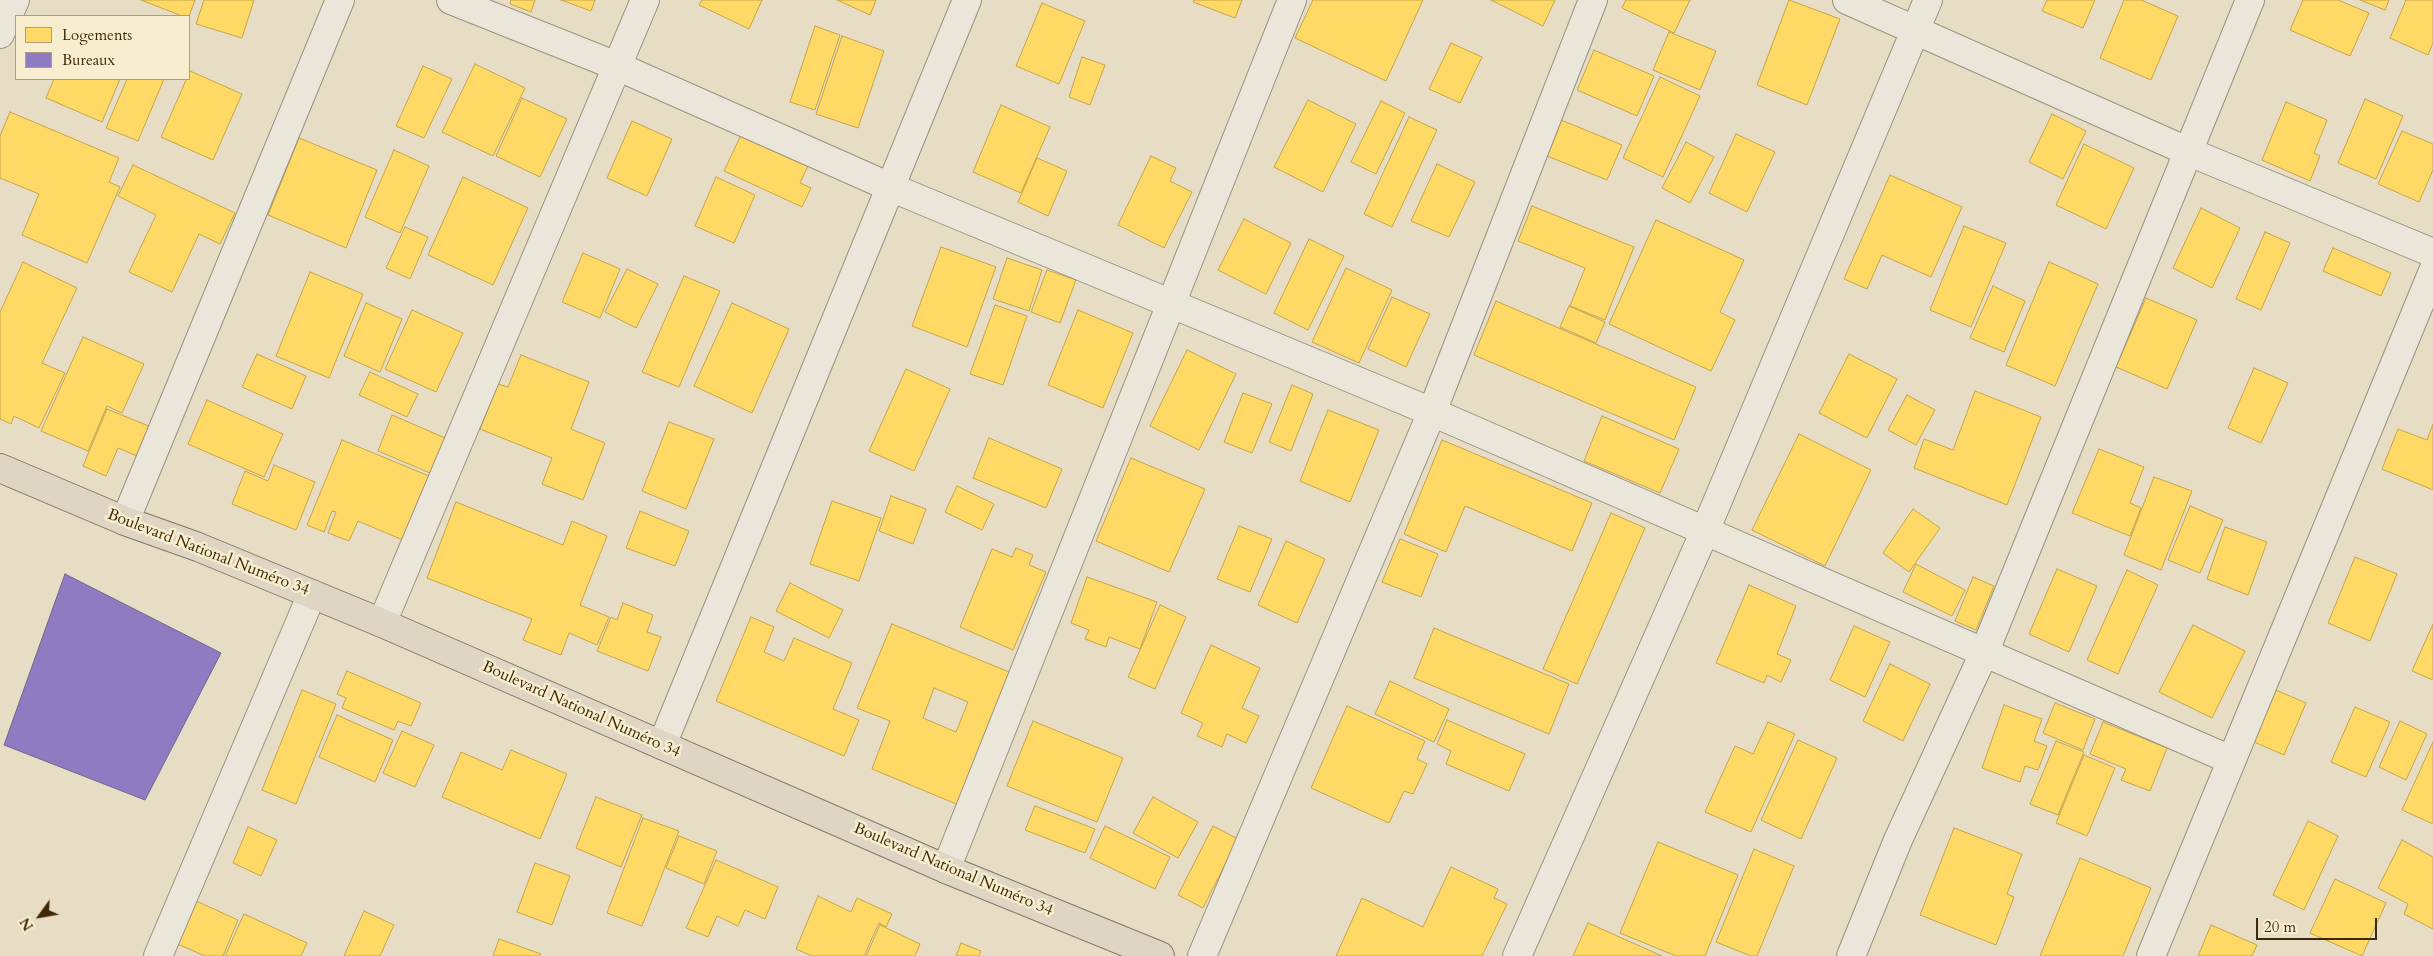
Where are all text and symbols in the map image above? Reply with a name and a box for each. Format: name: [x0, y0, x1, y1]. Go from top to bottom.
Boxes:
legend: [15, 15, 190, 80]
text: Logements: [62, 25, 132, 45]
text: Bureaux: [62, 50, 115, 70]
street label: Boulevard National Numéro 34: [104, 506, 312, 600]
street label: Boulevard National Numéro 34: [479, 658, 683, 762]
street label: Boulevard National Numéro 34: [850, 819, 1056, 921]
north arrow: [15, 891, 65, 941]
scale bar: [2258, 908, 2379, 940]
text: N: [16, 914, 38, 934]
text: 20 m: [2264, 917, 2296, 937]

